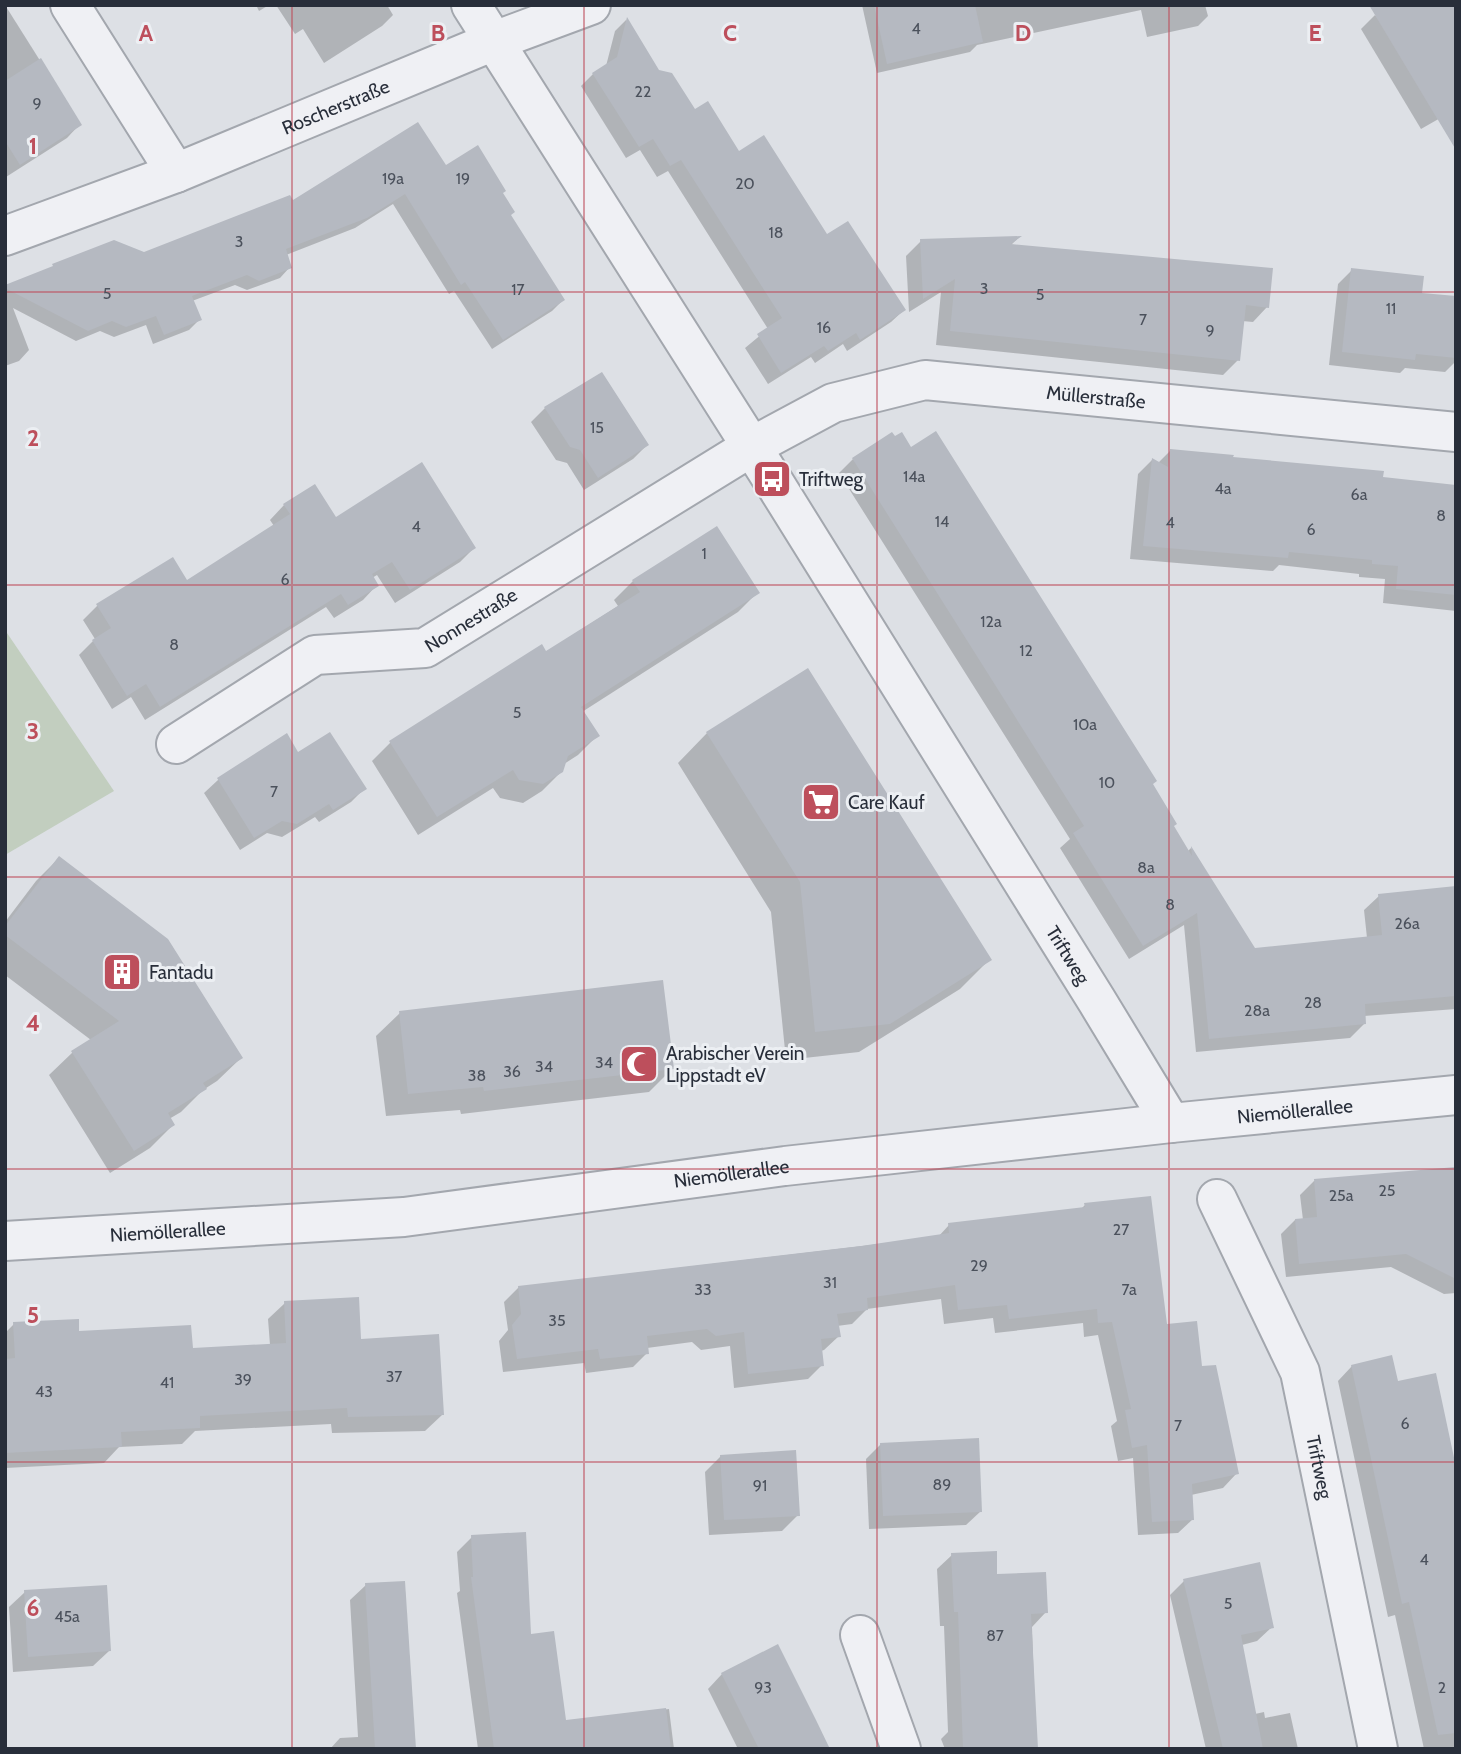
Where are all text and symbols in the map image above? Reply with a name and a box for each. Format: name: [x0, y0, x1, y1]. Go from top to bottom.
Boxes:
text: A: [139, 19, 154, 47]
text: B: [431, 19, 445, 47]
text: C: [723, 19, 737, 47]
house number: 4: [911, 19, 921, 38]
text: D: [1015, 19, 1031, 47]
text: E: [1308, 19, 1322, 47]
street label: Roscherstraße: [279, 75, 393, 140]
house number: 22: [635, 82, 651, 101]
house number: 9: [32, 94, 42, 113]
text: 1: [29, 132, 37, 160]
house number: 19a: [382, 169, 404, 188]
house number: 19: [456, 169, 470, 188]
house number: 20: [735, 174, 755, 193]
house number: 18: [769, 223, 783, 242]
house number: 3: [235, 232, 243, 251]
house number: 3: [980, 279, 988, 298]
house number: 17: [511, 280, 525, 299]
house number: 5: [103, 284, 111, 303]
house number: 5: [1036, 285, 1044, 304]
house number: 11: [1386, 299, 1396, 318]
house number: 7: [1139, 310, 1147, 329]
house number: 16: [817, 318, 831, 337]
house number: 9: [1205, 321, 1215, 340]
street label: Müllerstraße: [1045, 381, 1147, 414]
house number: 15: [590, 418, 604, 437]
text: 2: [27, 424, 39, 452]
bus stop icon: Triftweg: [751, 458, 793, 500]
house number: 14a: [903, 467, 925, 486]
place label: Triftweg: [799, 468, 864, 491]
house number: 4a: [1215, 479, 1232, 498]
house number: 6a: [1351, 485, 1368, 504]
house number: 8: [1436, 506, 1446, 525]
house number: 14: [935, 512, 949, 531]
house number: 4: [1165, 513, 1175, 532]
house number: 4: [411, 517, 421, 536]
house number: 6: [1306, 520, 1316, 539]
house number: 1: [701, 544, 707, 563]
house number: 6: [280, 570, 290, 589]
street label: Nonnestraße: [421, 583, 522, 657]
house number: 12a: [980, 612, 1002, 631]
house number: 8: [169, 635, 179, 654]
house number: 12: [1019, 641, 1033, 660]
house number: 5: [513, 703, 521, 722]
house number: 10a: [1073, 715, 1097, 734]
text: 3: [27, 717, 39, 745]
house number: 10: [1099, 773, 1115, 792]
supermarket icon: Care Kauf: [800, 781, 842, 823]
house number: 7: [270, 782, 278, 801]
place label: Care Kauf: [848, 791, 925, 814]
house number: 8a: [1137, 858, 1155, 877]
house number: 8: [1165, 895, 1175, 914]
house number: 26a: [1394, 914, 1420, 933]
street label: Triftweg: [1041, 922, 1095, 989]
building icon: Fantadu: [101, 951, 143, 993]
place label: Fantadu: [149, 961, 213, 984]
house number: 28: [1304, 993, 1322, 1012]
house number: 28a: [1244, 1001, 1270, 1020]
text: 4: [26, 1009, 40, 1037]
place label: Arabischer Verein Lippstadt eV: [666, 1042, 804, 1087]
mosque icon: Arabischer Verein Lippstadt eV: [618, 1043, 660, 1085]
house number: 34: [595, 1053, 613, 1072]
house number: 34: [535, 1057, 553, 1076]
house number: 36: [503, 1062, 521, 1081]
house number: 38: [468, 1066, 486, 1085]
street label: Niemöllerallee: [1236, 1094, 1354, 1128]
street label: Niemöllerallee: [672, 1155, 791, 1193]
house number: 25: [1378, 1181, 1396, 1200]
house number: 25a: [1329, 1186, 1354, 1205]
street label: Niemöllerallee: [109, 1217, 227, 1247]
house number: 27: [1113, 1220, 1129, 1239]
house number: 29: [970, 1256, 988, 1275]
house number: 31: [823, 1273, 837, 1292]
house number: 33: [694, 1280, 712, 1299]
house number: 7a: [1121, 1280, 1137, 1299]
text: 5: [27, 1301, 39, 1329]
house number: 35: [548, 1311, 566, 1330]
house number: 37: [386, 1367, 402, 1386]
house number: 39: [234, 1370, 252, 1389]
house number: 41: [160, 1373, 174, 1392]
house number: 43: [35, 1382, 53, 1401]
house number: 6: [1400, 1414, 1410, 1433]
house number: 7: [1174, 1416, 1182, 1435]
street label: Triftweg: [1301, 1433, 1337, 1501]
house number: 89: [933, 1475, 951, 1494]
house number: 91: [753, 1476, 767, 1495]
house number: 4: [1419, 1550, 1429, 1569]
text: 6: [27, 1594, 39, 1622]
house number: 5: [1224, 1594, 1232, 1613]
house number: 45a: [54, 1607, 80, 1626]
house number: 87: [986, 1626, 1004, 1645]
house number: 93: [754, 1678, 772, 1697]
house number: 2: [1438, 1678, 1446, 1697]

